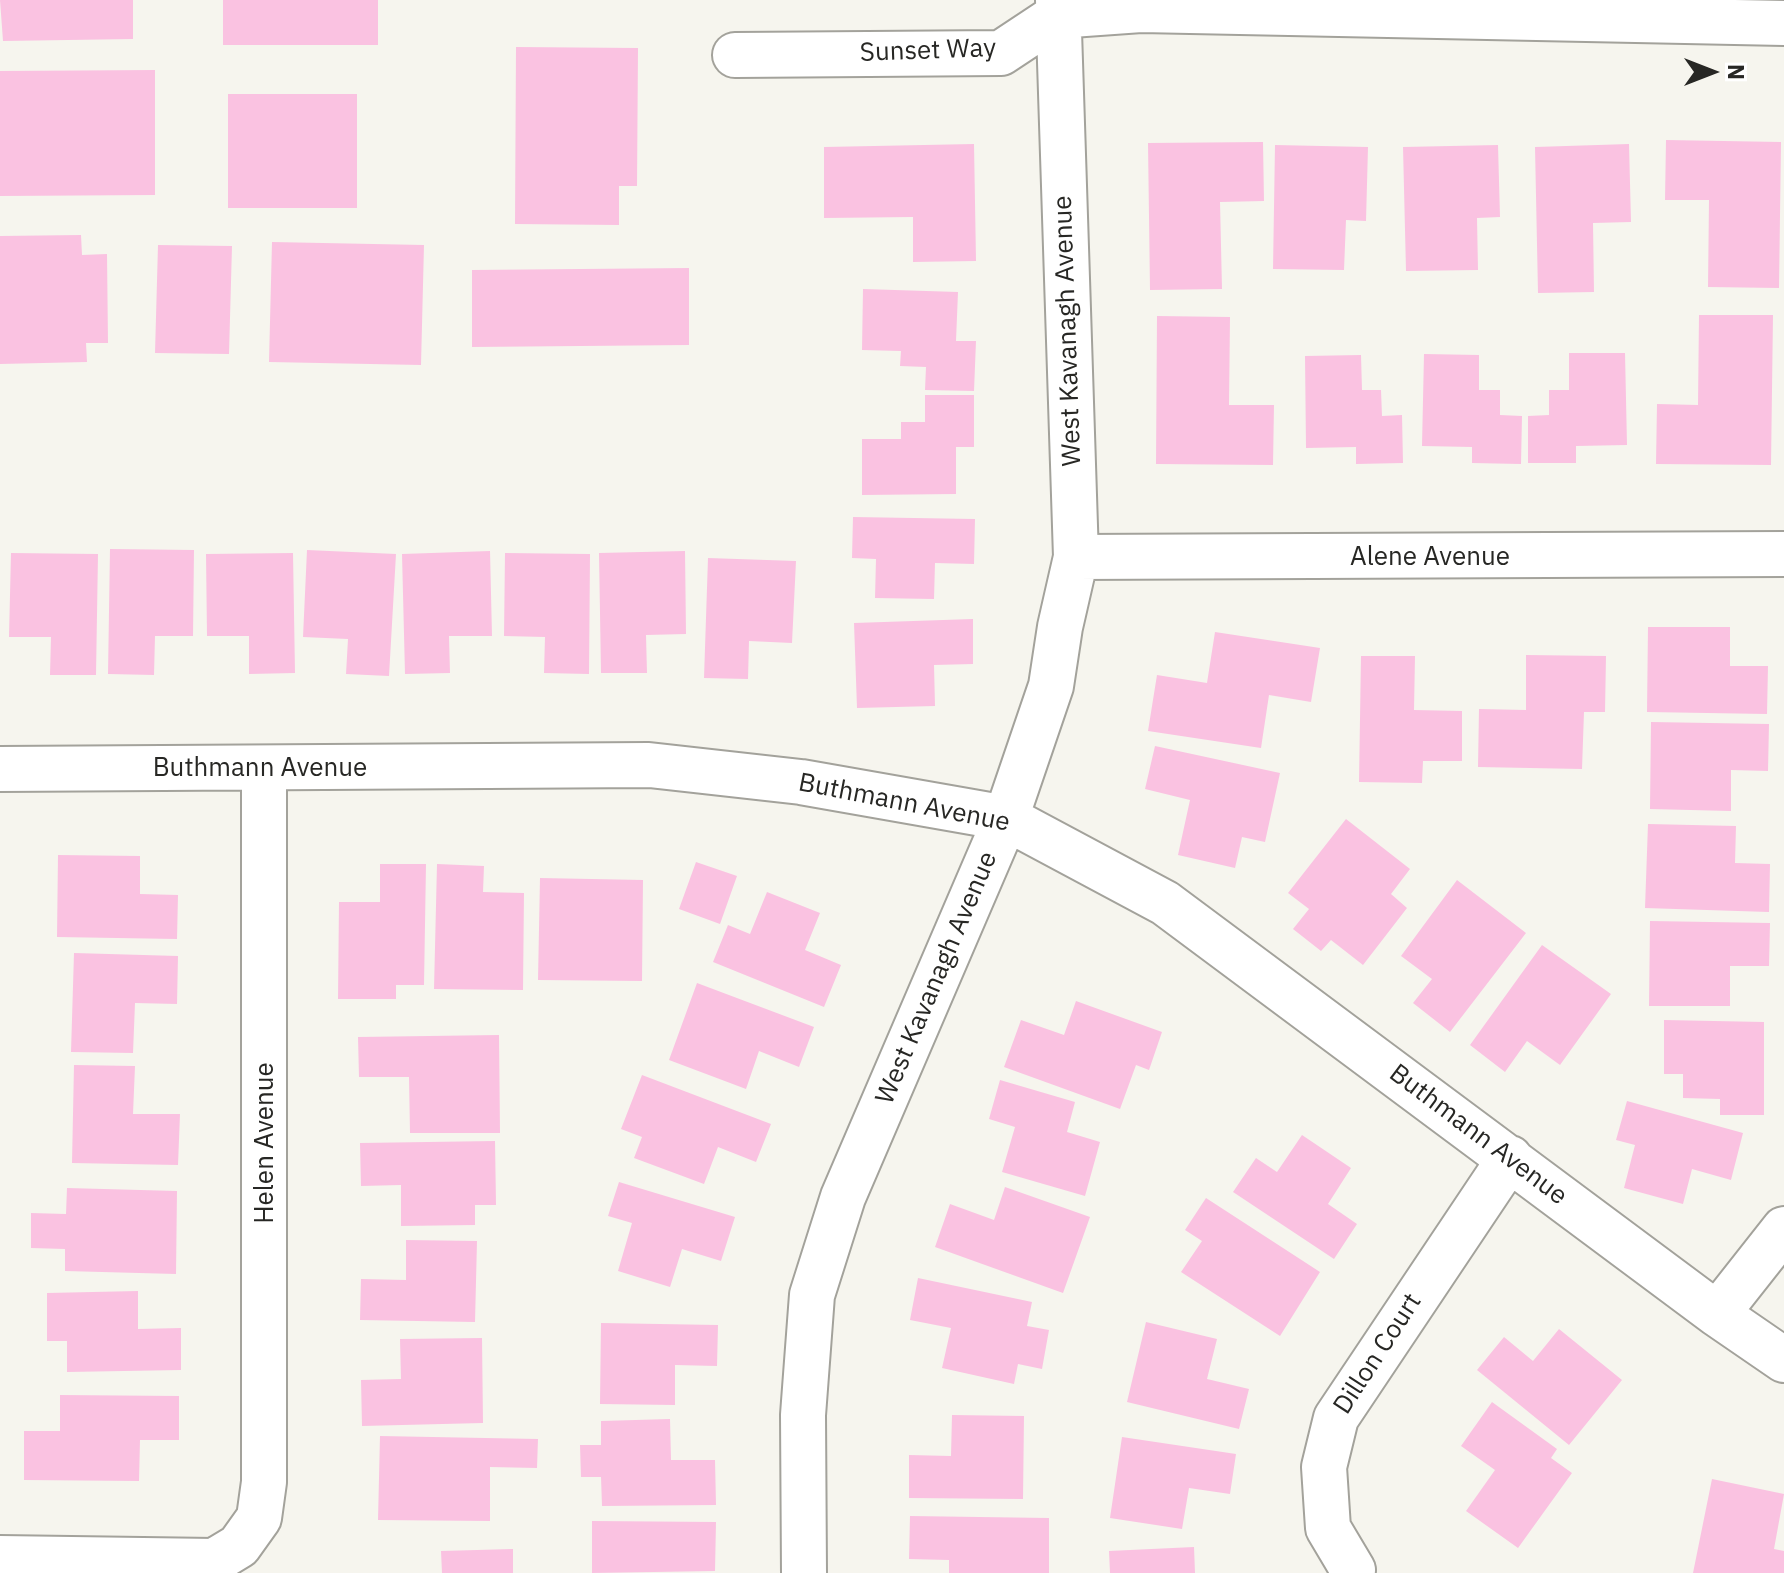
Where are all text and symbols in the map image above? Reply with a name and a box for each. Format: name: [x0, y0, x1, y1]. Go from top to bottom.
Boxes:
north arrow: [1672, 32, 1752, 112]
street label: Sunset Way: [859, 33, 997, 69]
text: N: [1722, 64, 1751, 80]
street label: West Kavanagh Avenue: [1048, 195, 1088, 467]
street label: Alene Avenue: [1350, 541, 1510, 573]
street label: Buthmann Avenue: [153, 752, 367, 784]
street label: Buthmann Avenue: [796, 767, 1012, 839]
street label: West Kavanagh Avenue: [870, 847, 1004, 1109]
street label: Buthmann Avenue: [1383, 1058, 1573, 1212]
street label: Helen Avenue: [249, 1062, 281, 1224]
street label: Dillon Court: [1327, 1288, 1429, 1420]

